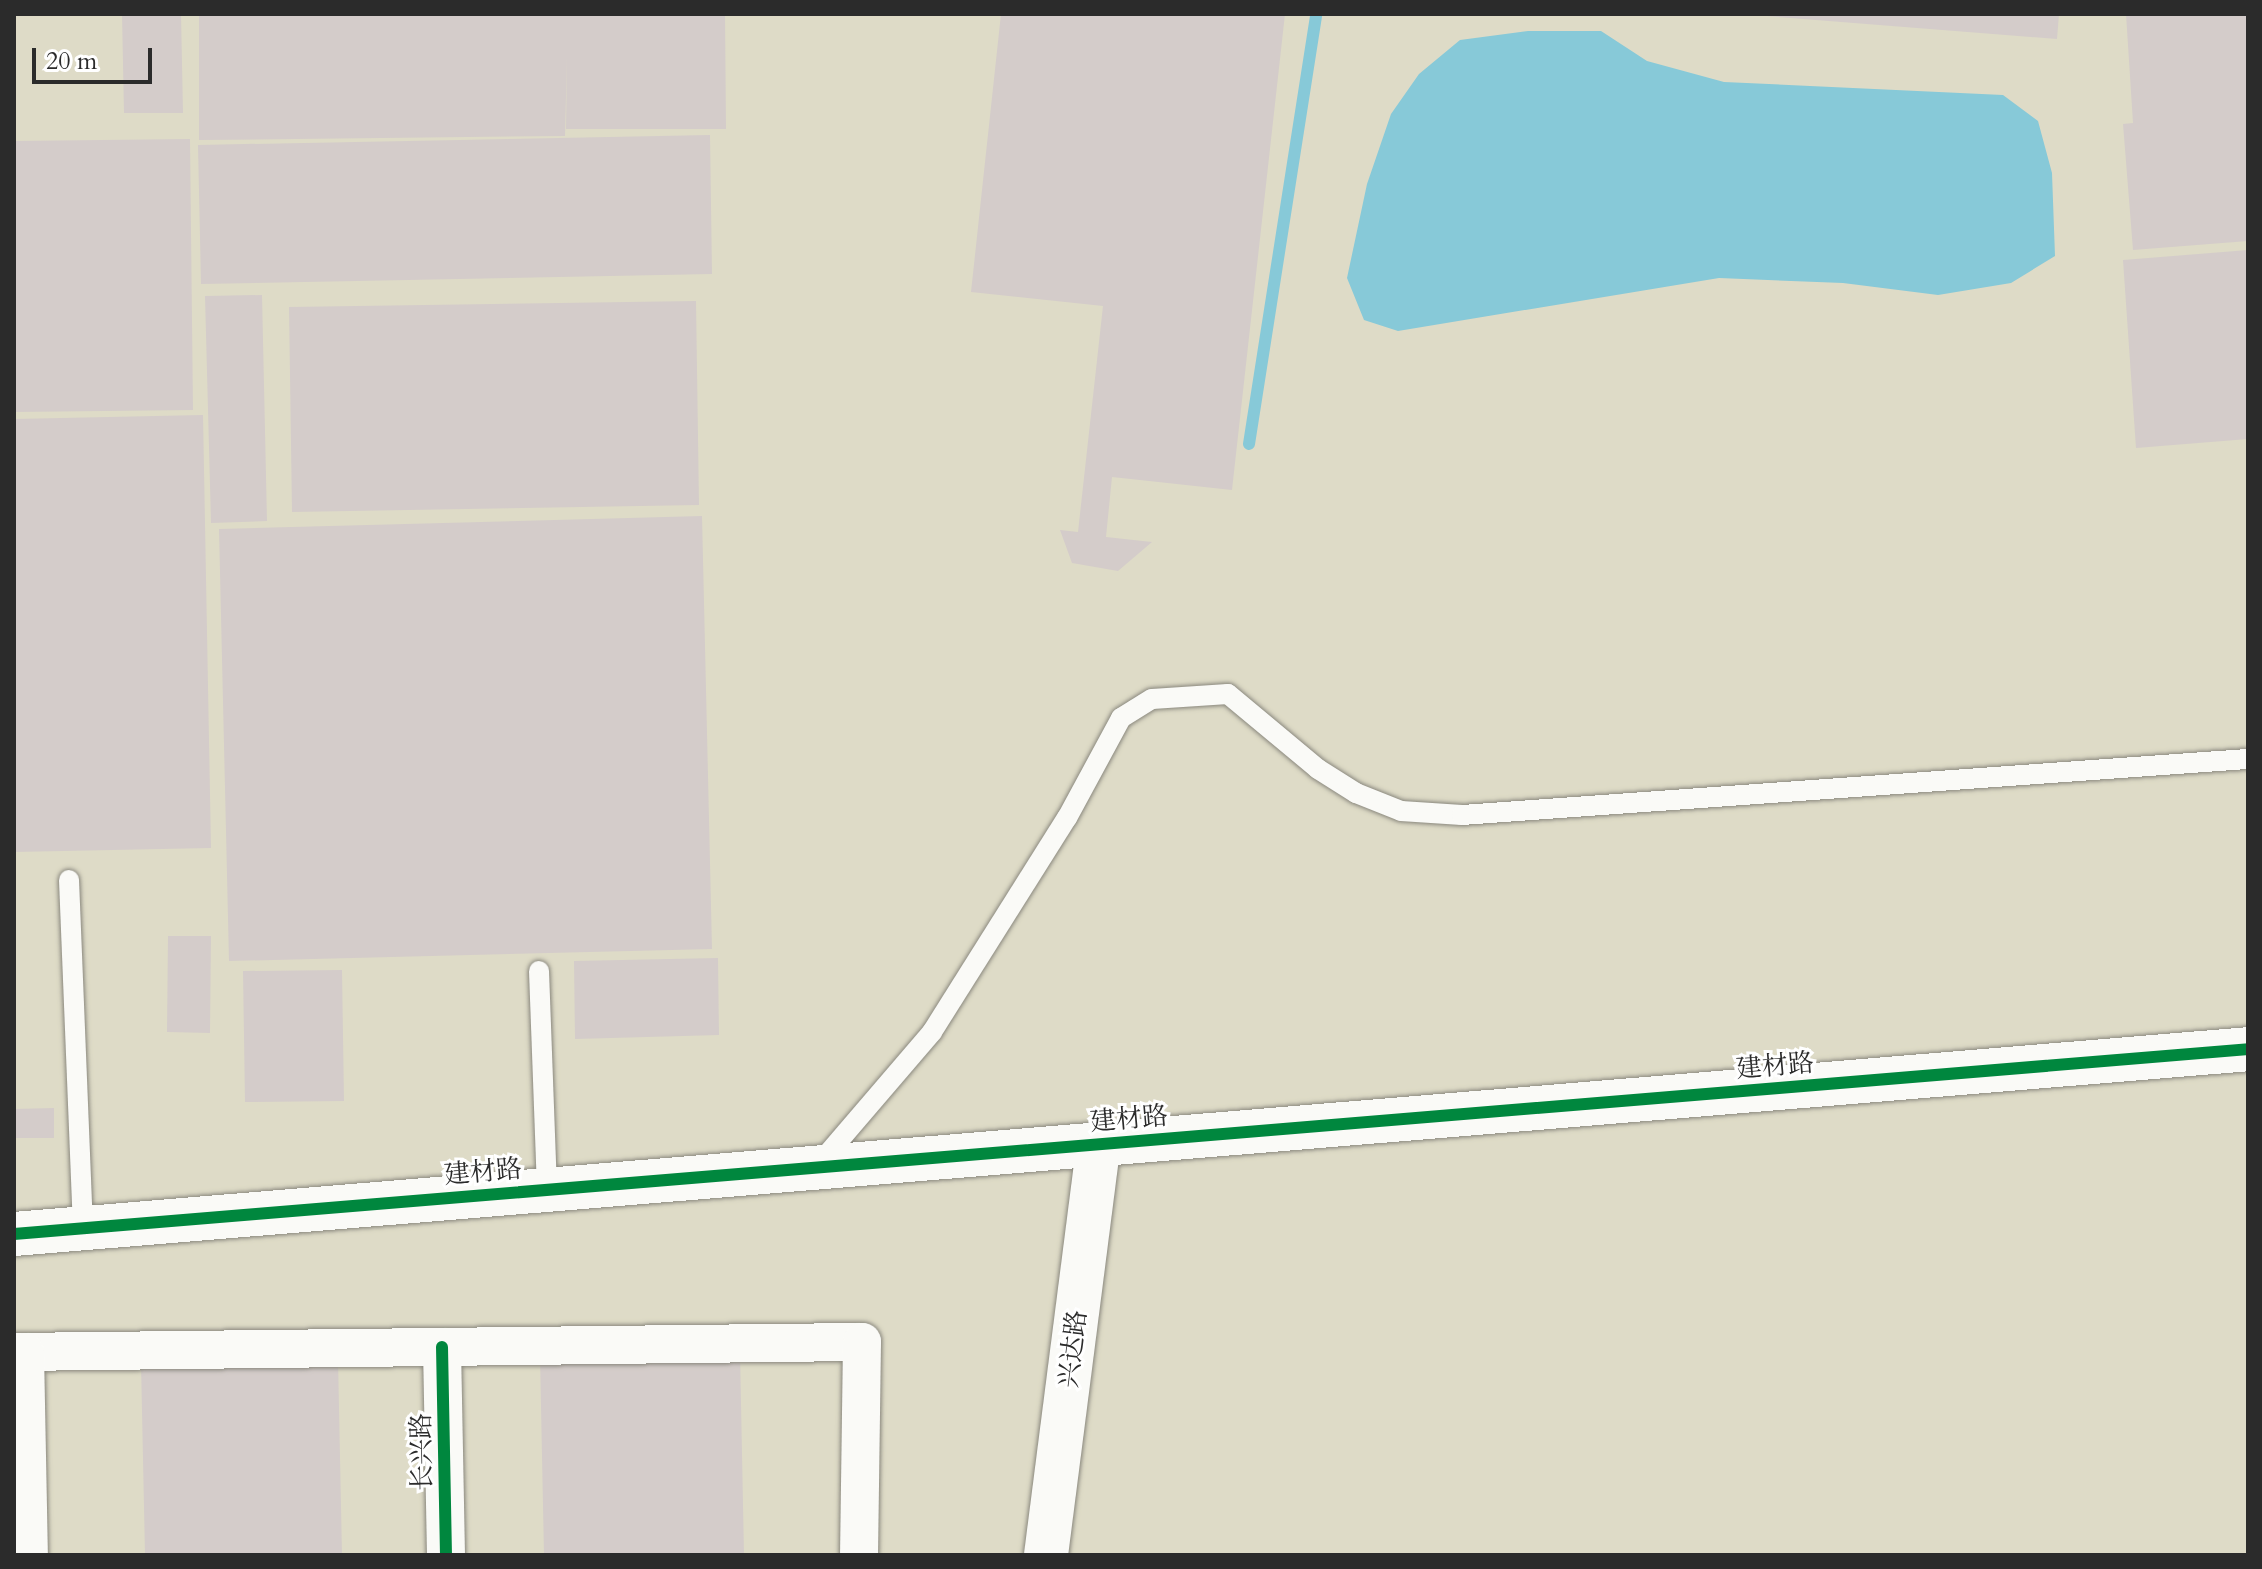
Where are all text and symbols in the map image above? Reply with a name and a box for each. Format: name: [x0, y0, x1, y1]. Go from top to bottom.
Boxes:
scale bar: [36, 32, 156, 82]
text: 20 m: [46, 45, 97, 78]
street label: 建材路: [1735, 1047, 1815, 1085]
street label: 建材路: [1089, 1100, 1169, 1138]
street label: 建材路: [443, 1153, 523, 1191]
street label: 兴达路: [1053, 1308, 1093, 1390]
street label: 长兴路: [406, 1413, 438, 1491]

